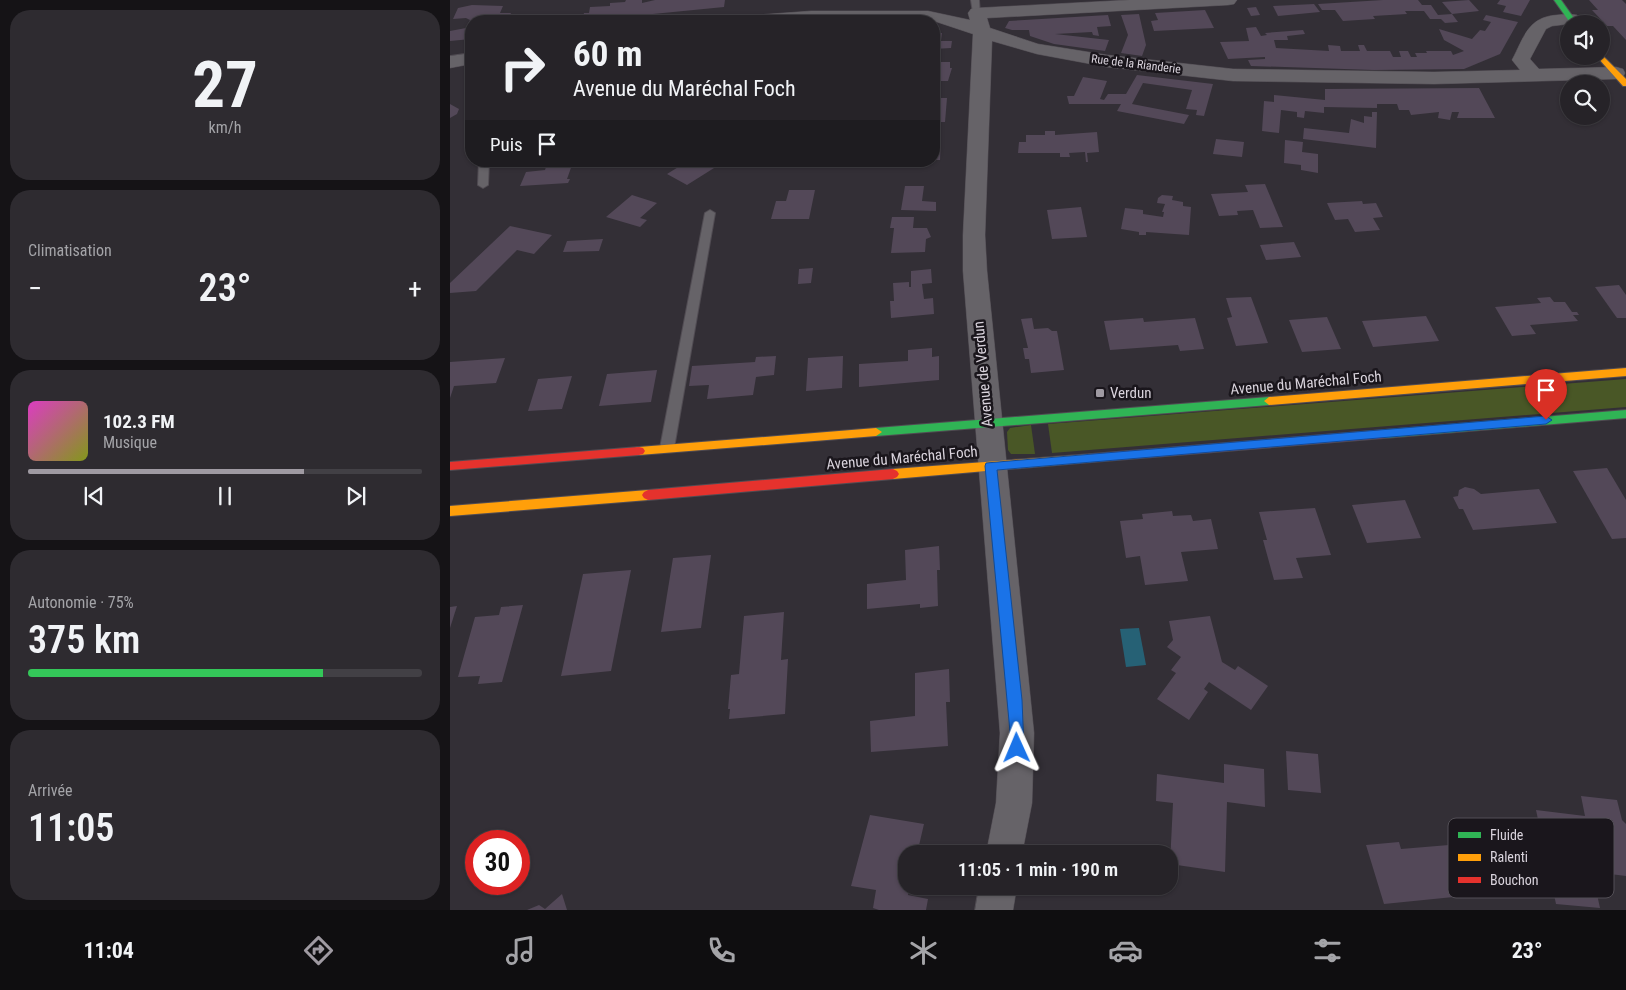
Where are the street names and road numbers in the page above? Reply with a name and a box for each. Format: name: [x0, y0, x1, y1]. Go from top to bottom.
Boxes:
street label: Rue de la Rianderie: [1090, 52, 1182, 77]
street label: Avenue de Verdun: [969, 320, 997, 428]
street label: Avenue du Maréchal Foch: [1230, 367, 1382, 399]
street label: Avenue du Maréchal Foch: [826, 442, 978, 474]

